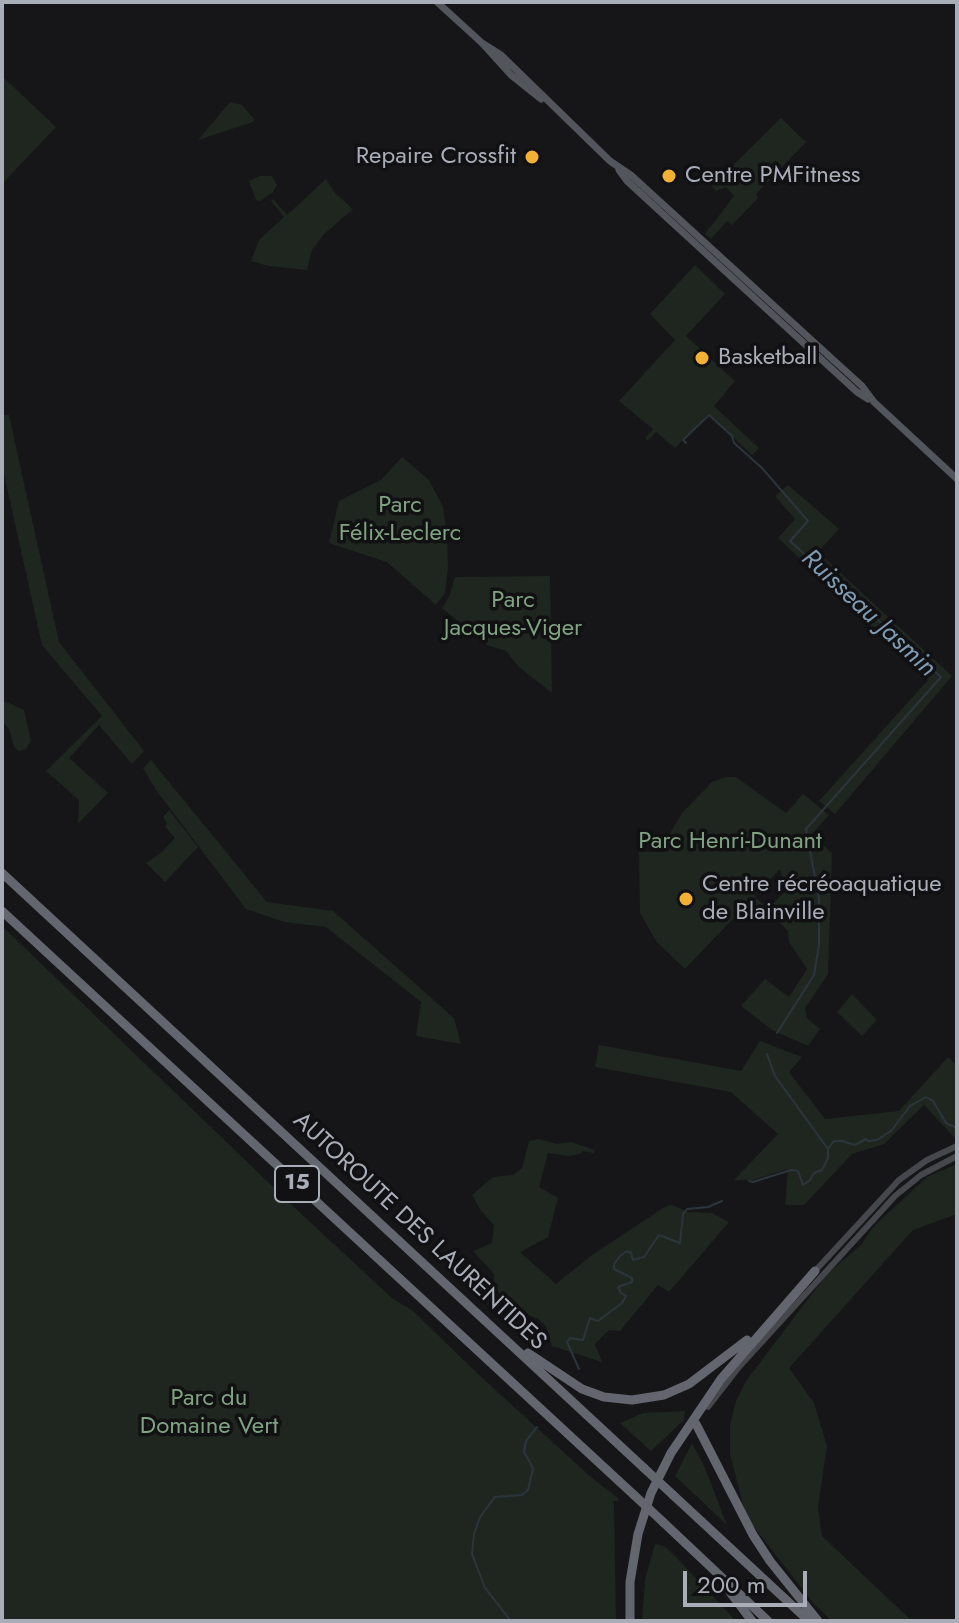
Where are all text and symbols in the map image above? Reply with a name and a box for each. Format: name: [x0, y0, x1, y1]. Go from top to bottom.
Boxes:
place label: Repaire Crossfit: [356, 143, 516, 171]
marker: Repaire Crossfit: [523, 148, 541, 166]
place label: Centre PMFitness: [685, 162, 860, 190]
marker: Centre PMFitness: [660, 167, 678, 185]
place label: Basketball: [718, 344, 817, 372]
marker: Basketball: [693, 349, 711, 367]
park label: Parc Félix-Leclerc: [339, 492, 461, 548]
water label: Ruisseau Jasmin: [794, 544, 942, 684]
park label: Parc Jacques-Viger: [444, 587, 582, 643]
park label: Parc Henri-Dunant: [638, 828, 822, 856]
place label: Centre récréoaquatique de Blainville: [702, 871, 942, 927]
marker: Centre récréoaquatique de Blainville: [677, 890, 695, 908]
street label: AUTOROUTE DES LAURENTIDES: [286, 1107, 552, 1357]
road number: 15: [275, 1166, 319, 1202]
park label: Parc du Domaine Vert: [140, 1385, 278, 1441]
scale bar: [687, 1555, 811, 1605]
text: 200 m: [697, 1567, 765, 1602]

